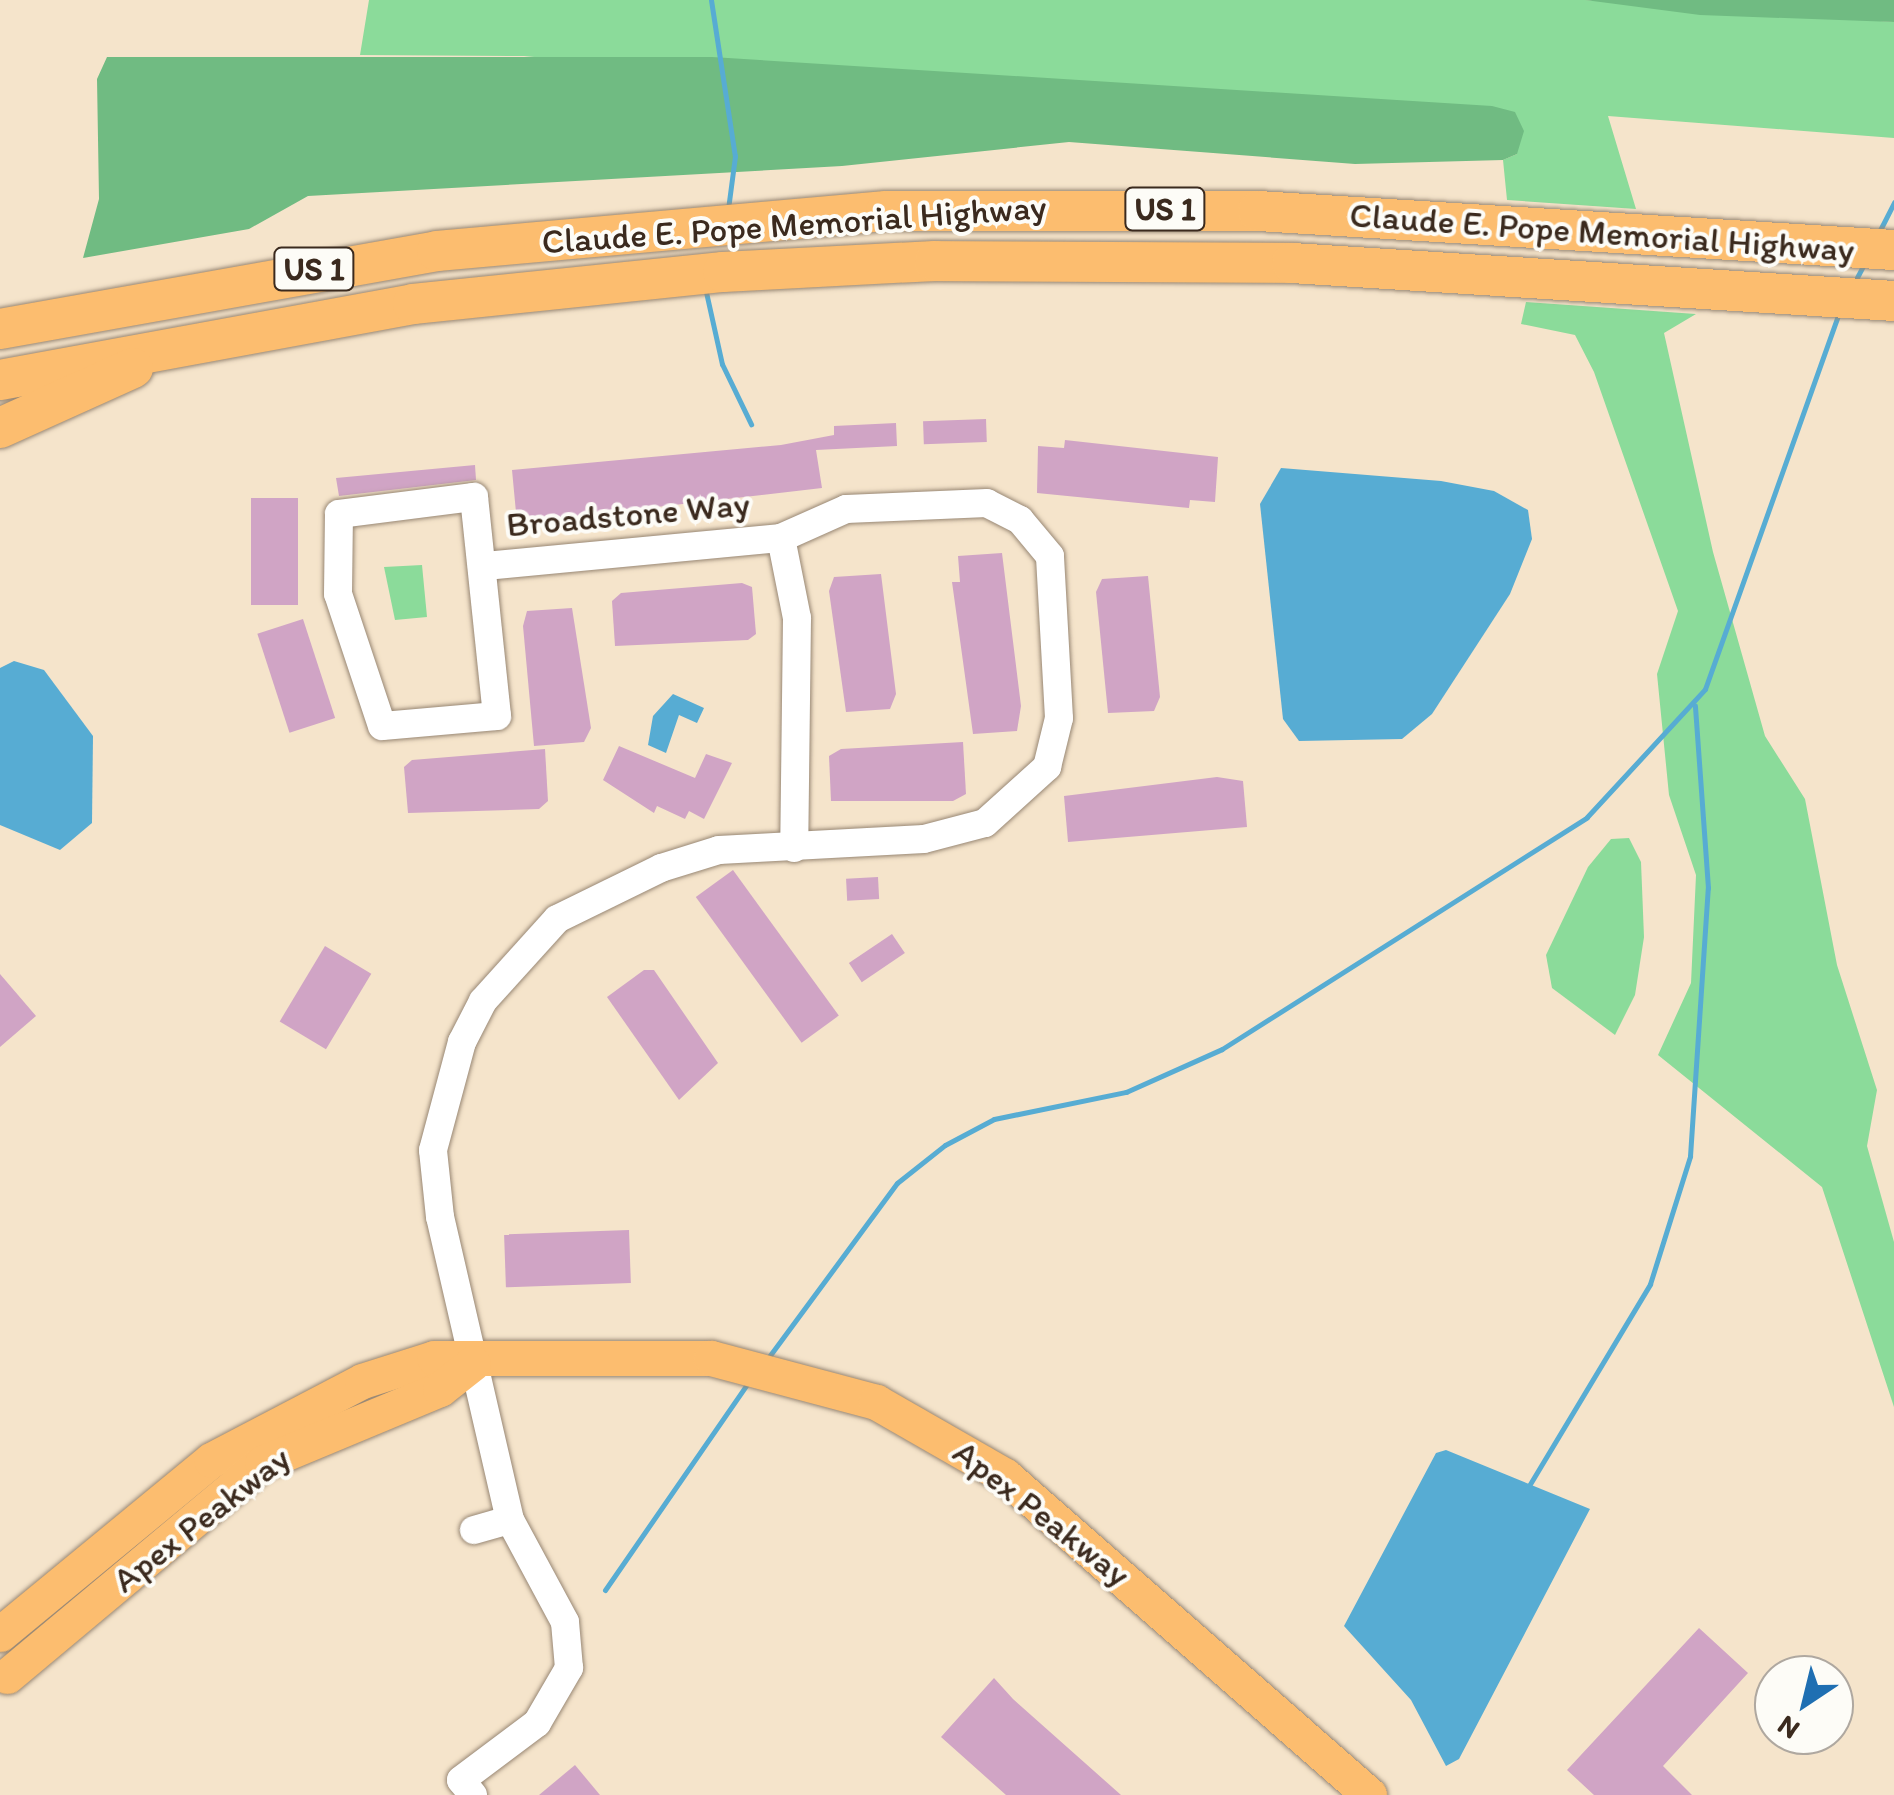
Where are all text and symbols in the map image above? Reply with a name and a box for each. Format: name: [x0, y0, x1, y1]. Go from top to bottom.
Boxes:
road number: US 1: [1122, 182, 1208, 236]
street label: Claude E. Pope Memorial Highway: [541, 185, 1047, 263]
street label: Claude E. Pope Memorial Highway: [1349, 193, 1855, 271]
road number: US 1: [272, 242, 356, 296]
street label: Broadstone Way: [505, 482, 751, 546]
street label: Apex Peakway: [946, 1431, 1138, 1595]
street label: Apex Peakway: [105, 1437, 297, 1601]
north arrow: [1754, 1655, 1854, 1755]
text: N: [1770, 1709, 1805, 1747]

